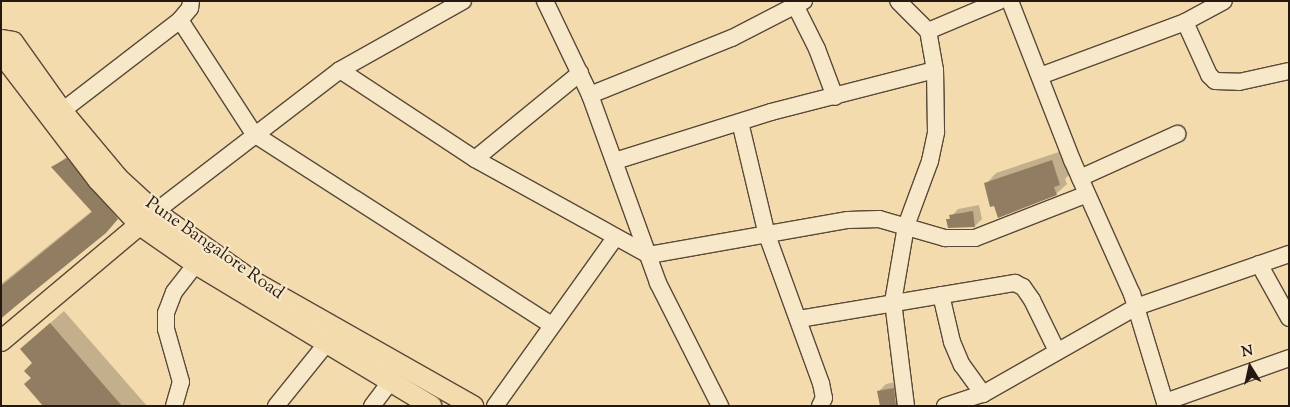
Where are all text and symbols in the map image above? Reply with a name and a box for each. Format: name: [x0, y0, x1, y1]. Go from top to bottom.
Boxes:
street label: Pune Bangalore Road: [141, 193, 287, 305]
text: N: [1240, 341, 1255, 363]
north arrow: [1225, 342, 1275, 392]

